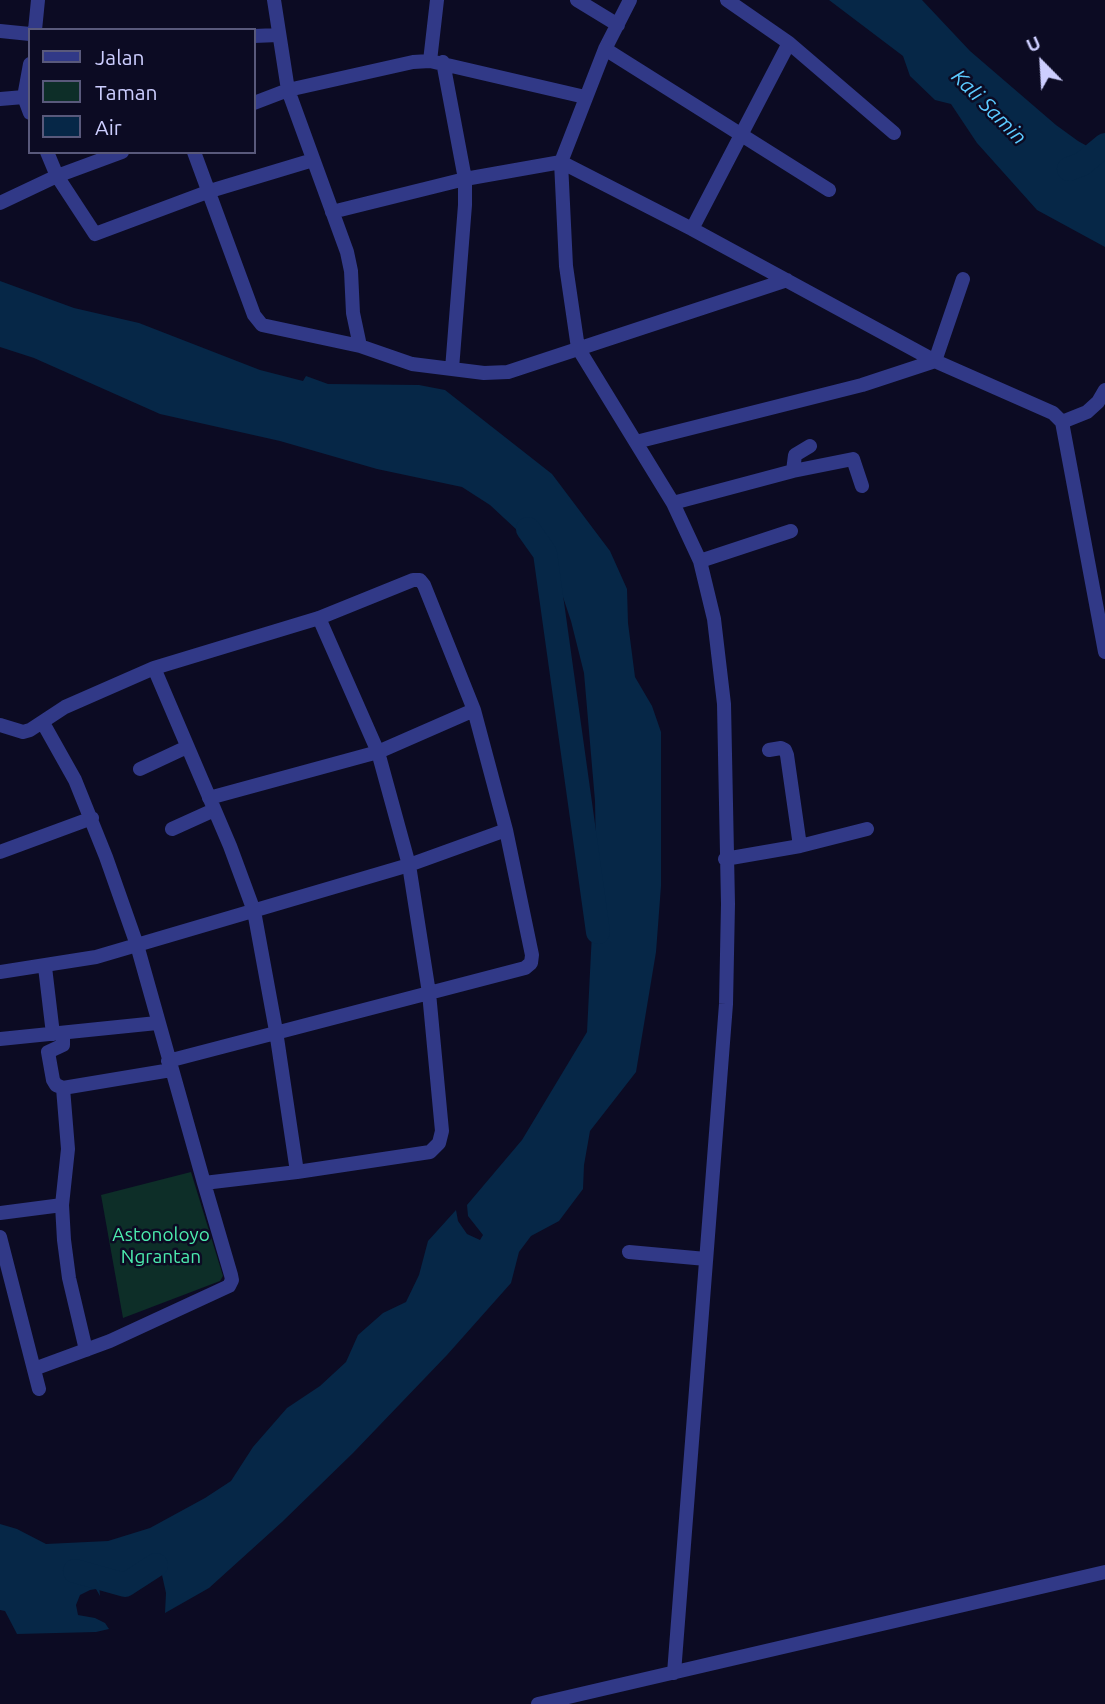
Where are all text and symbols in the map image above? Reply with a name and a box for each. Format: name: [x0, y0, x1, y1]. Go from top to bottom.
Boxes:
legend: [28, 28, 256, 154]
north arrow: [1007, 28, 1077, 98]
text: U: [1023, 31, 1044, 57]
text: Jalan: [95, 45, 144, 69]
water label: Kali Samin: [946, 64, 1032, 150]
text: Taman: [95, 80, 158, 104]
text: Air: [95, 115, 122, 139]
park label: Astonoloyo Ngrantan: [112, 1224, 210, 1268]

